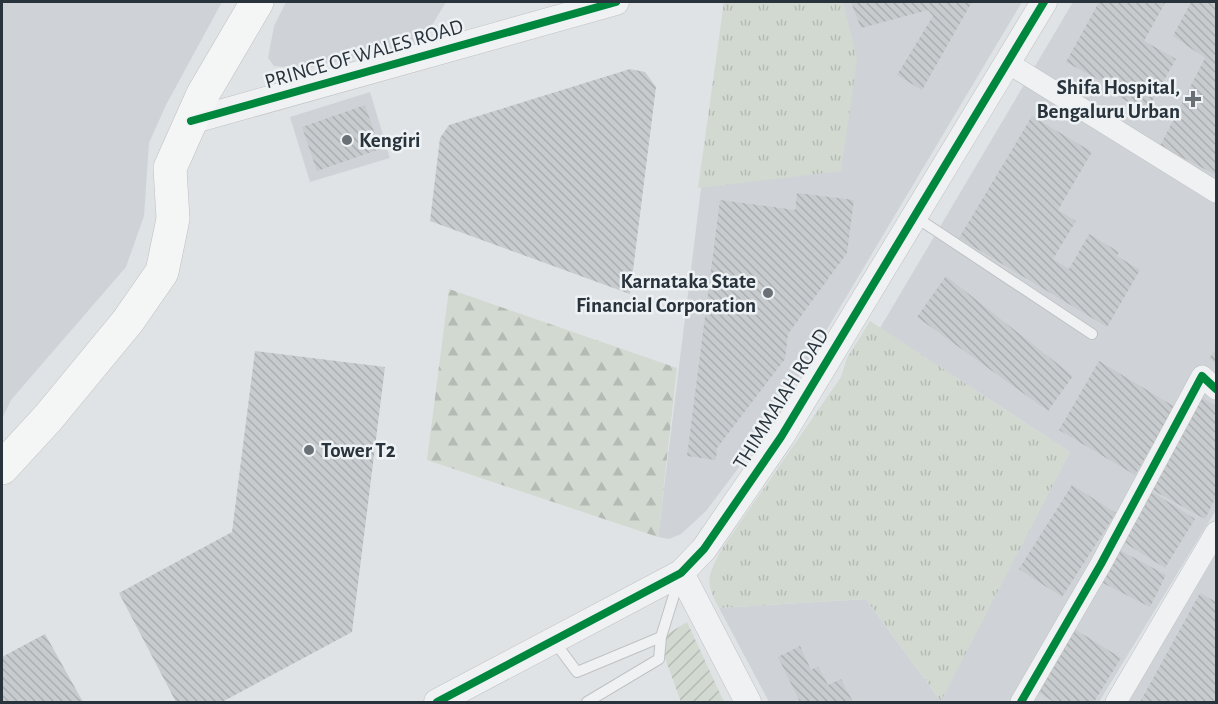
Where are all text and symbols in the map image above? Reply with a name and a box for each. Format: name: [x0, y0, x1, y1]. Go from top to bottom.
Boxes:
street label: PRINCE OF WALES ROAD: [262, 16, 466, 92]
place label: Shifa Hospital, Bengaluru Urban: [1036, 77, 1180, 122]
marker: Shifa Hospital, Bengaluru Urban: [1184, 90, 1202, 108]
place label: Kengiri: [359, 130, 421, 151]
marker: Kengiri: [340, 133, 354, 147]
place label: Karnataka State Financial Corporation: [576, 271, 756, 316]
marker: Karnataka State Financial Corporation: [761, 286, 775, 300]
street label: THIMMAIAH ROAD: [729, 325, 833, 473]
place label: Tower T2: [321, 440, 396, 461]
marker: Tower T2: [302, 443, 316, 457]

